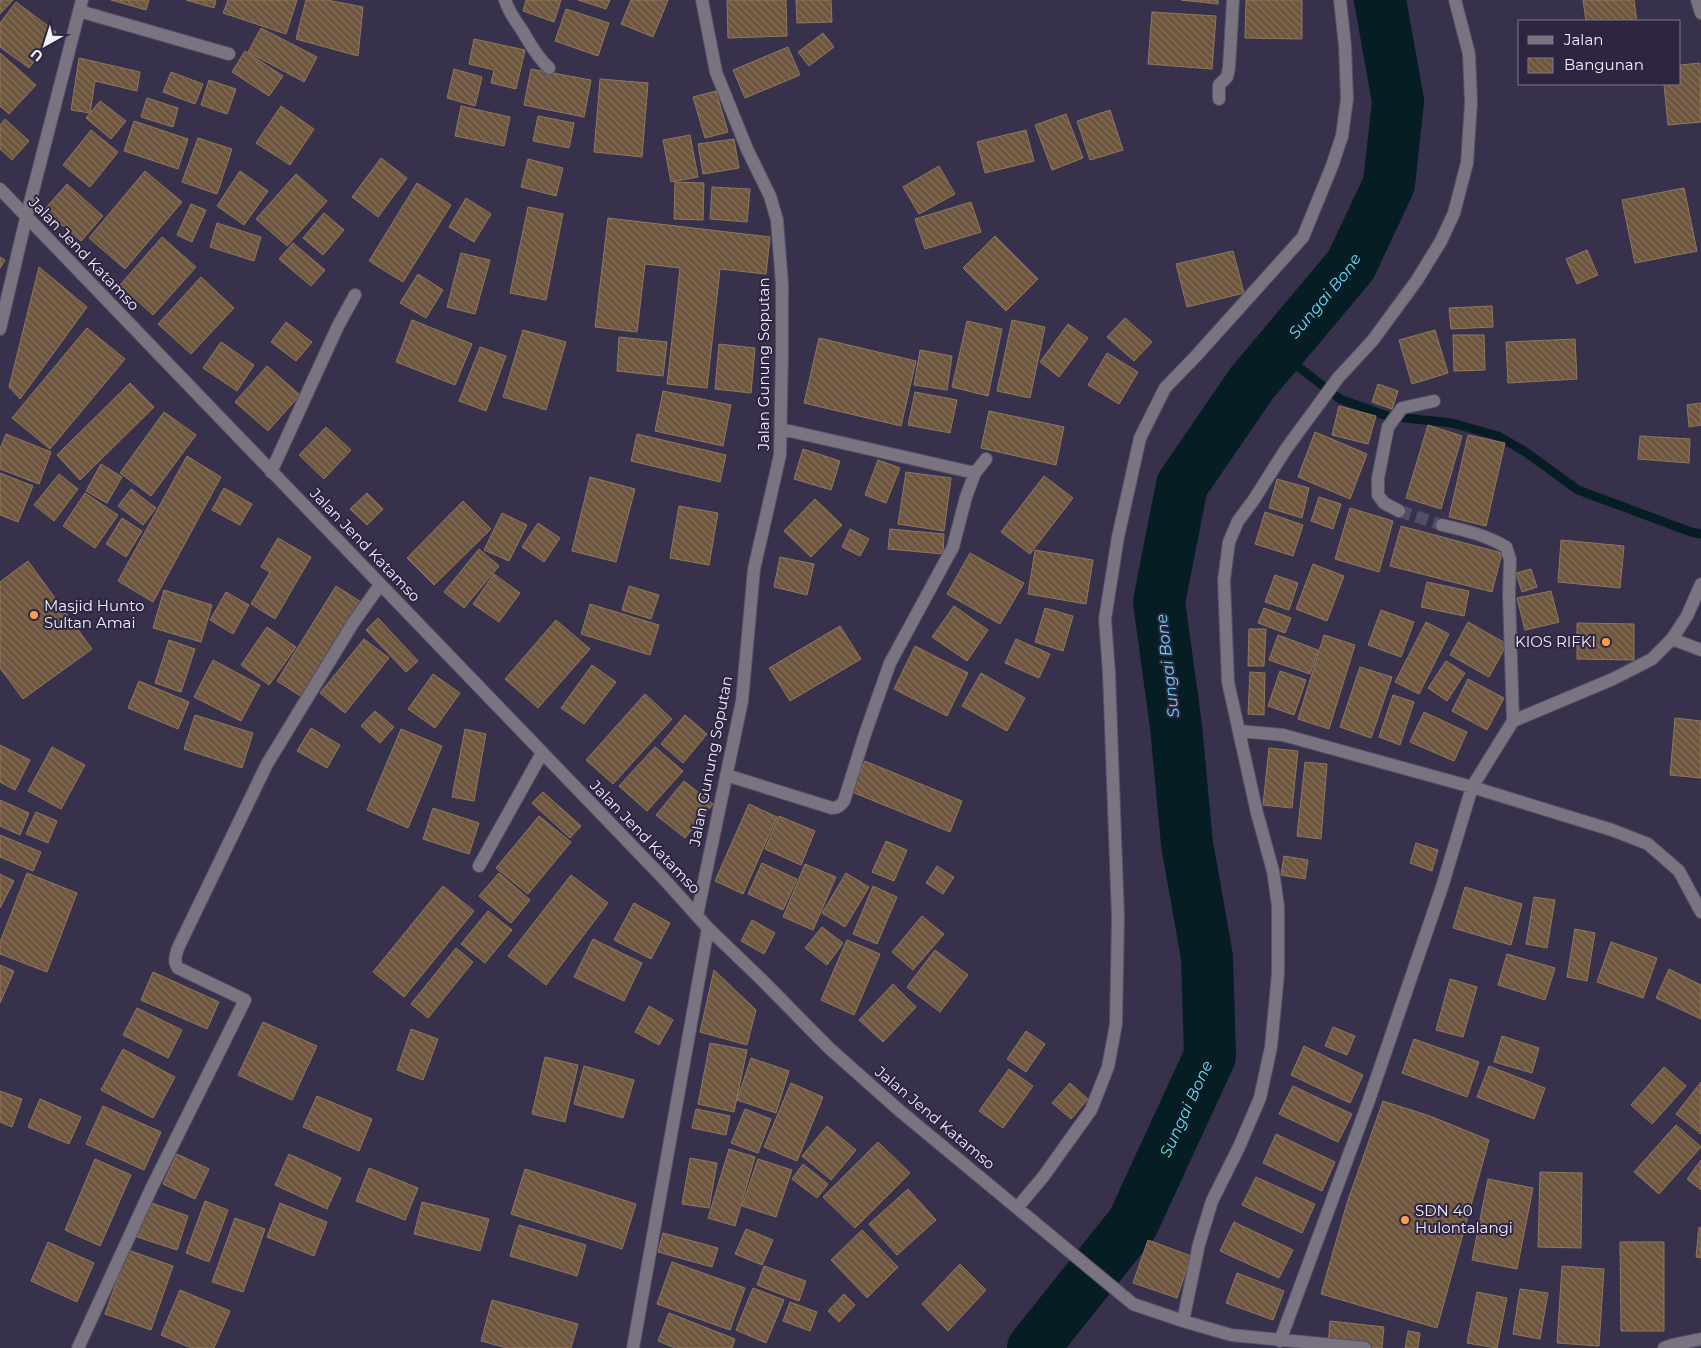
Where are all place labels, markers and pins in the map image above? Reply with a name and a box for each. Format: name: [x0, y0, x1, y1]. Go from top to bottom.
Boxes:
place label: Masjid Hunto Sultan Amai: [44, 596, 144, 632]
marker: Masjid Hunto Sultan Amai: [28, 609, 40, 621]
place label: KIOS RIFKI: [1515, 632, 1596, 651]
marker: KIOS RIFKI: [1600, 636, 1612, 648]
place label: SDN 40 Hulontalangi: [1415, 1201, 1513, 1237]
marker: SDN 40 Hulontalangi: [1399, 1214, 1411, 1226]

